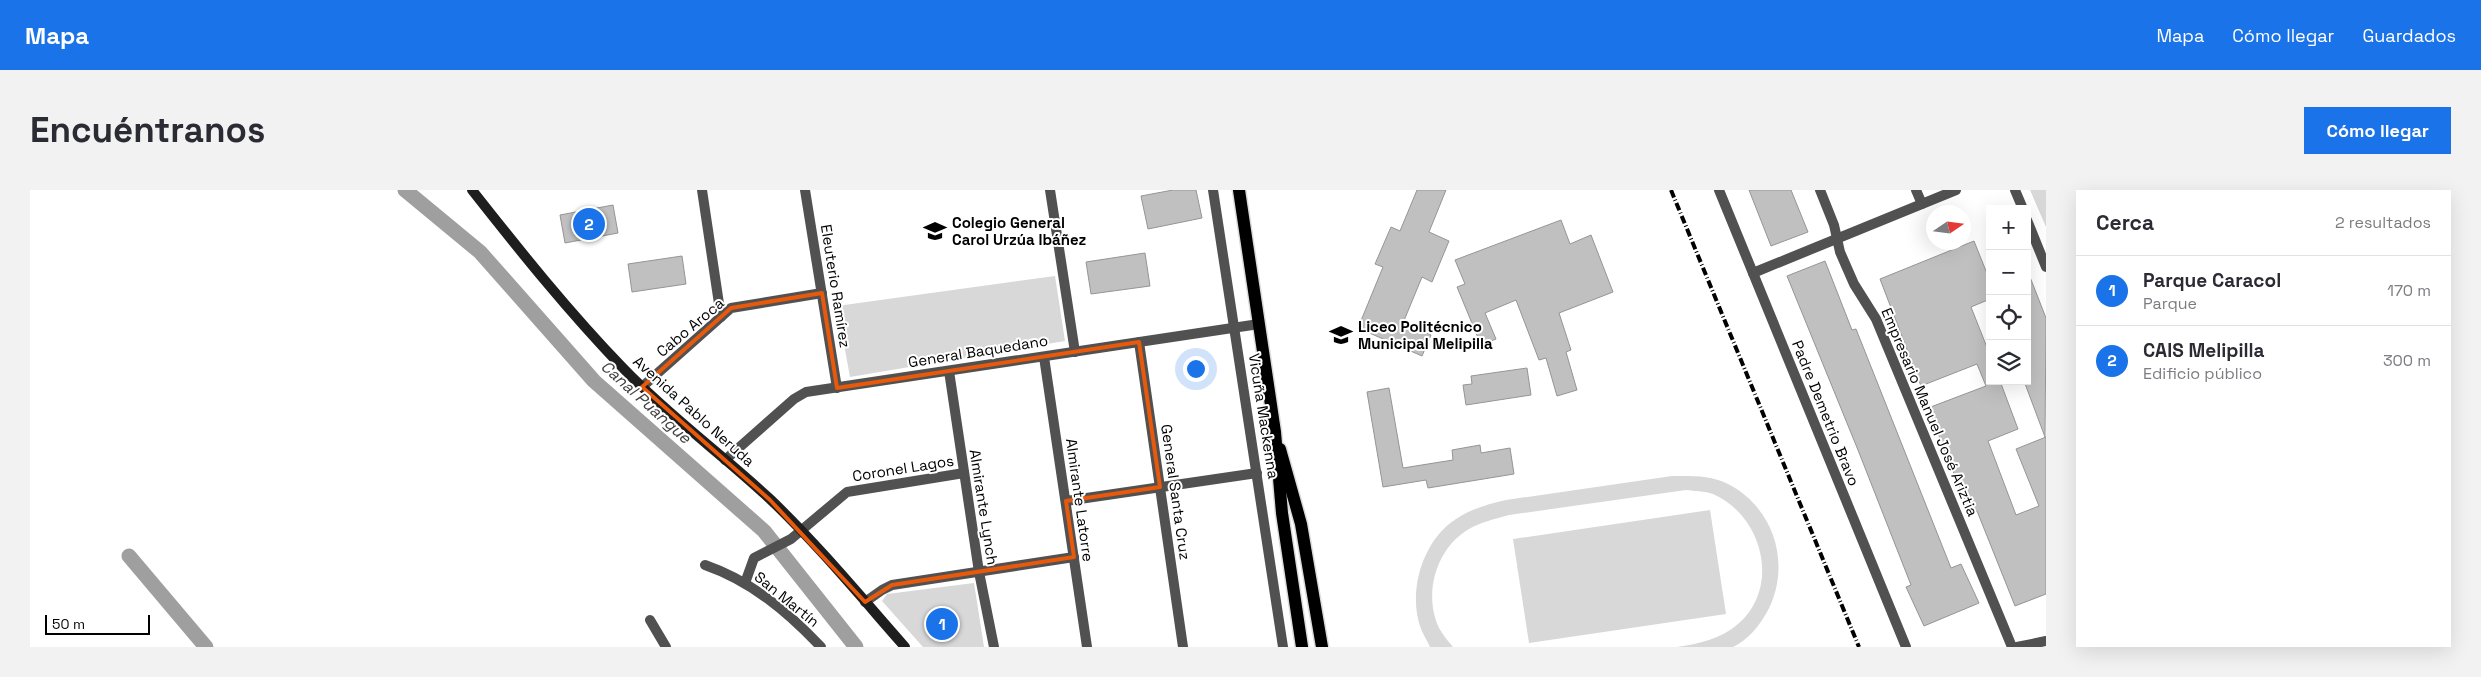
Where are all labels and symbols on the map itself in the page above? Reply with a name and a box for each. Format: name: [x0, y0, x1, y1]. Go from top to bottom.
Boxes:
pin: 2: [573, 205, 605, 243]
north arrow: [1926, 205, 1971, 250]
place label: Colegio General Carol Urzúa Ibáñez: [952, 213, 1086, 249]
school or university icon: Colegio General Carol Urzúa Ibáñez: [922, 218, 948, 244]
street label: Eleuterio Ramírez: [817, 223, 855, 349]
street label: Cabo Aroca: [652, 293, 728, 361]
street label: Empresario Manuel José Ariztia: [1877, 305, 1983, 519]
place label: Liceo Politécnico Municipal Melipilla: [1358, 317, 1493, 353]
school or university icon: Liceo Politécnico Municipal Melipilla: [1328, 322, 1354, 348]
street label: General Baquedano: [907, 331, 1049, 371]
street label: Padre Demetrio Bravo: [1788, 337, 1864, 489]
street label: Avenida Pablo Neruda: [629, 351, 759, 471]
street label: Vicuña Mackenna: [1245, 352, 1283, 480]
water label: Canal Puangue: [596, 356, 696, 448]
your location: [1183, 356, 1209, 382]
street label: General Santa Cruz: [1157, 423, 1195, 561]
street label: Almirante Latorre: [1062, 437, 1098, 563]
street label: Almirante Lynch: [965, 448, 1003, 566]
street label: Coronel Lagos: [851, 451, 955, 485]
street label: San Martín: [751, 567, 823, 631]
pin: 1: [926, 605, 958, 643]
scale bar: [45, 612, 150, 635]

